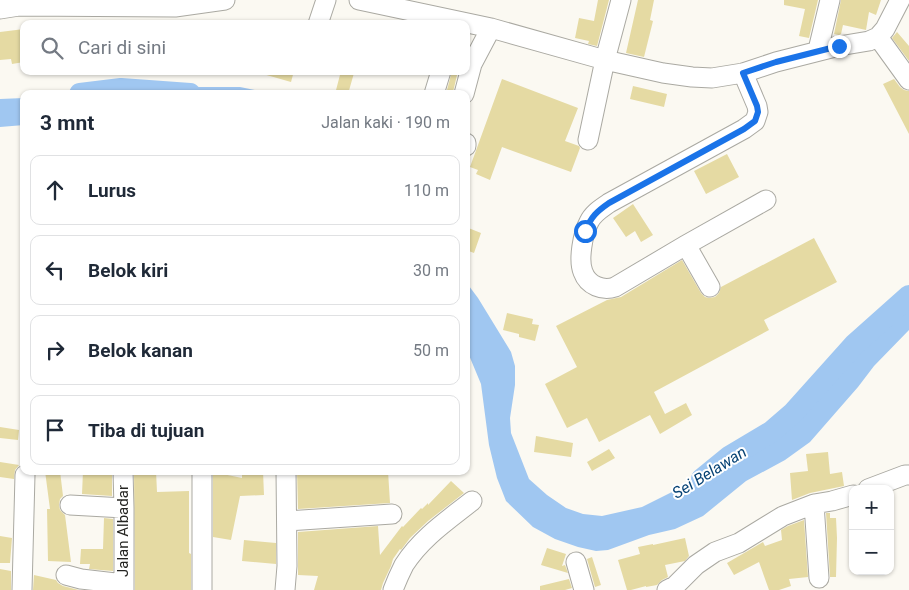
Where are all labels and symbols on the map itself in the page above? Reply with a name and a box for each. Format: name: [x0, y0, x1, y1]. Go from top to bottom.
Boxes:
route end: [828, 35, 851, 58]
route start: [574, 220, 597, 243]
water label: Sei Belawan: [669, 442, 750, 503]
street label: Jalan Albadar: [114, 485, 132, 577]

